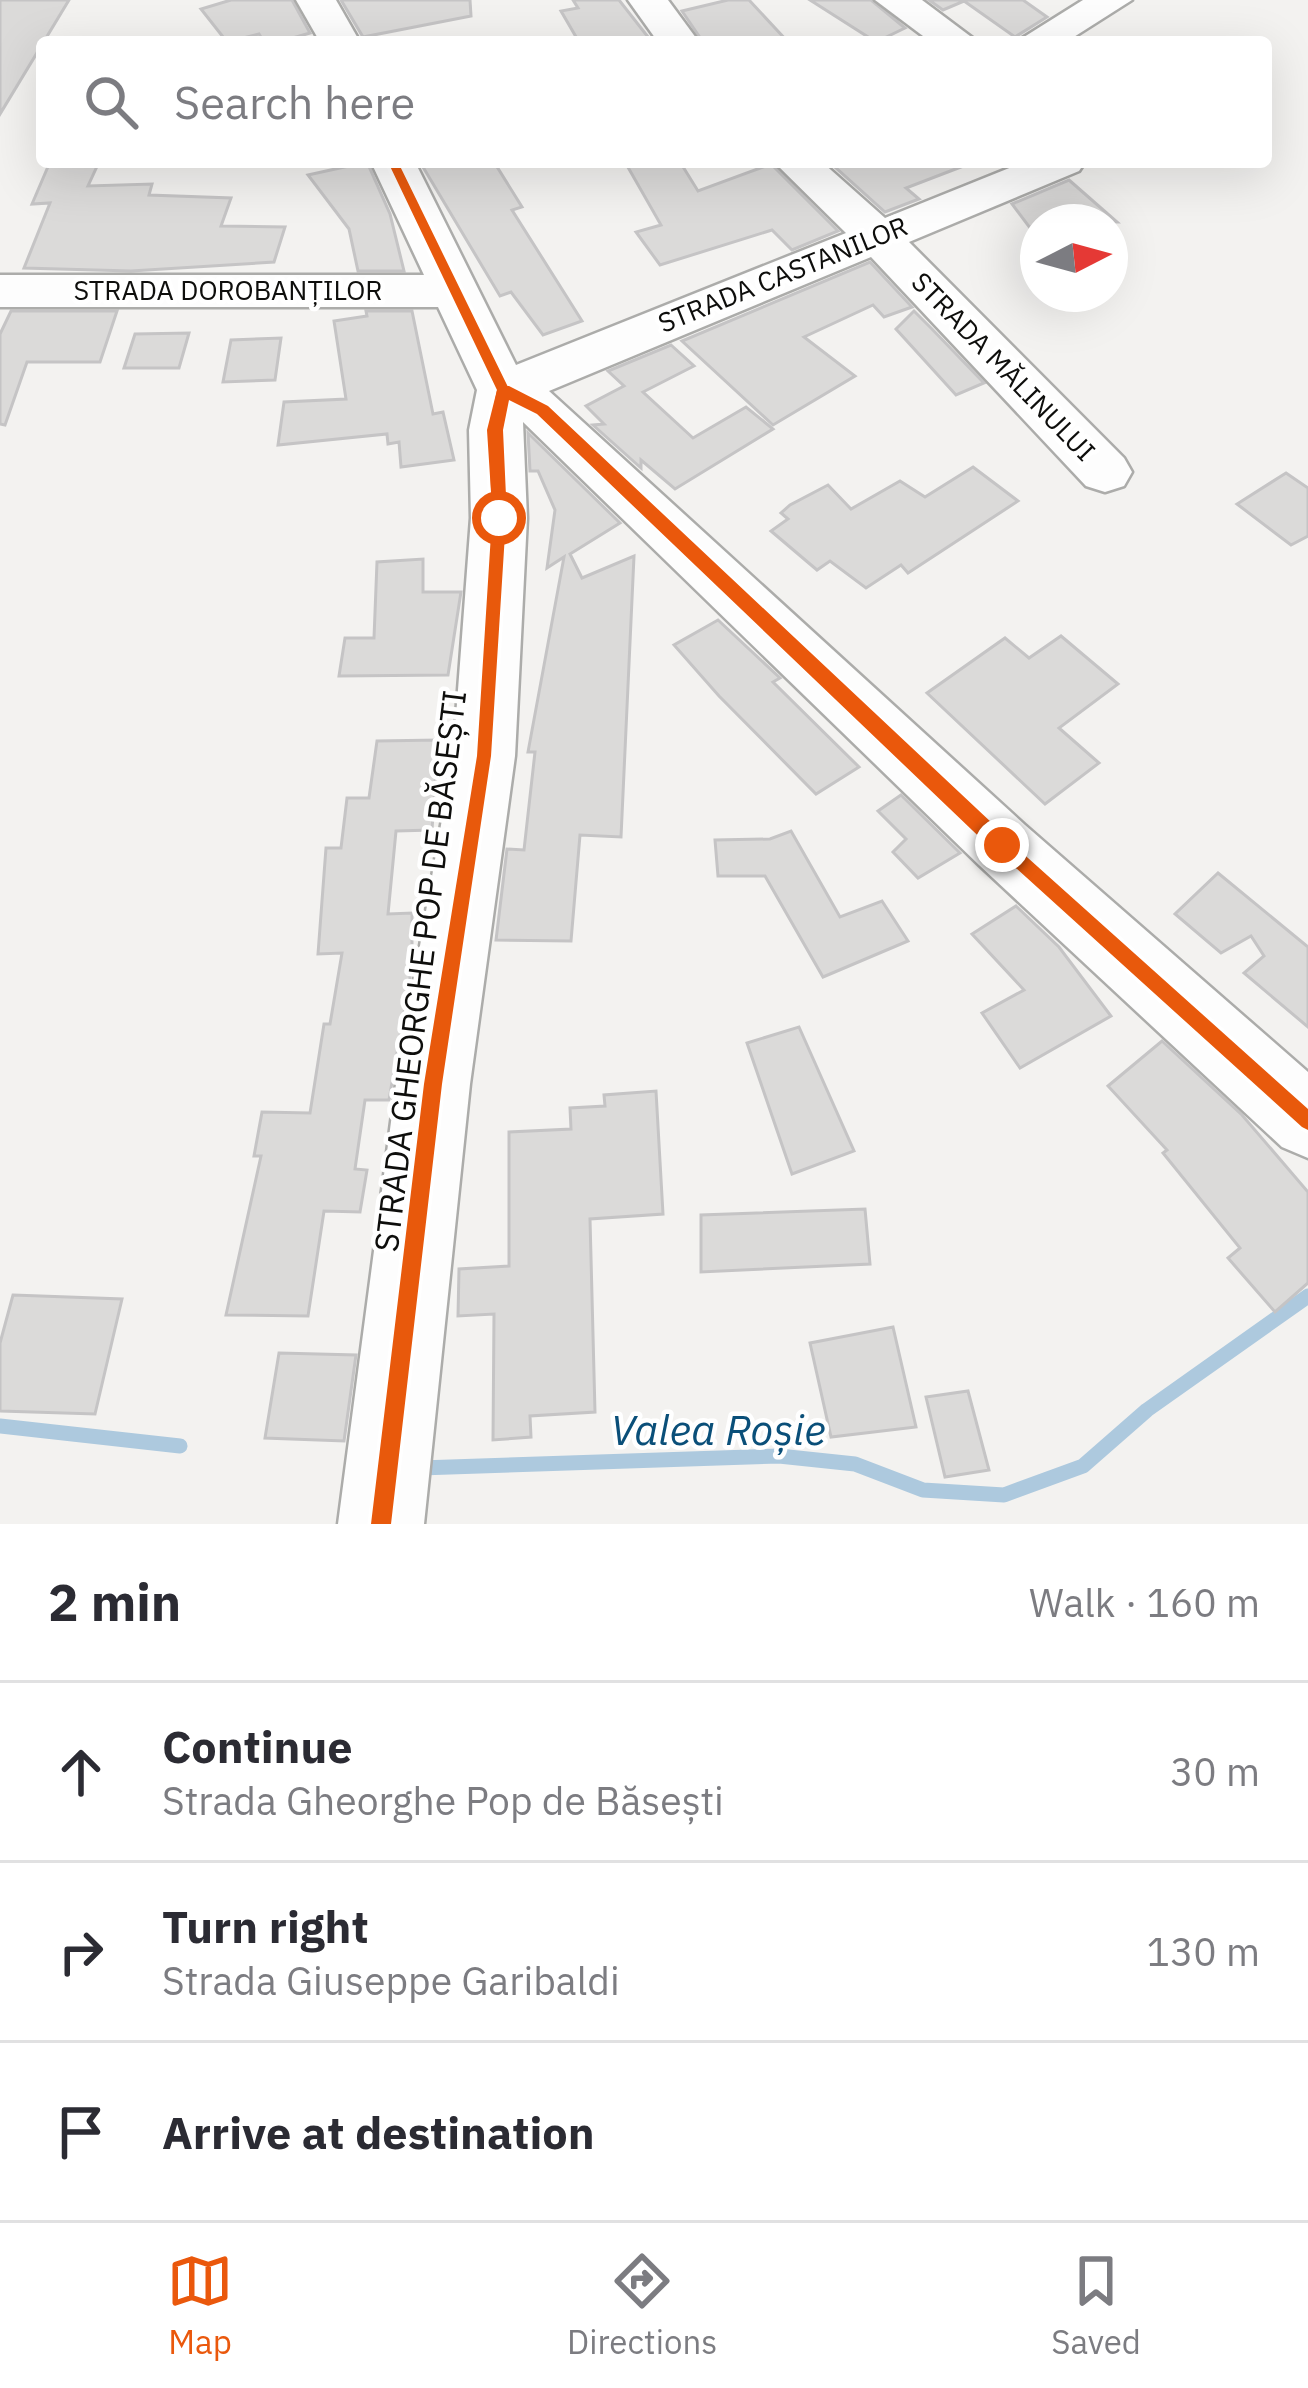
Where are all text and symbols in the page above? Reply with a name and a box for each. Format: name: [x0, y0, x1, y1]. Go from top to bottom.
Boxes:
search box: [36, 36, 1272, 168]
icon: search: [78, 69, 144, 135]
text: Search here: [174, 73, 415, 131]
north arrow: [1020, 204, 1128, 312]
street label: STRADA CASTANILOR: [652, 208, 912, 340]
street label: STRADA MĂLINULUI: [905, 264, 1103, 468]
street label: STRADA DOROBANȚILOR: [73, 272, 383, 307]
route start: [472, 491, 526, 545]
street label: STRADA GHEORGHE POP DE BĂSEȘTI: [364, 688, 475, 1254]
route end: [975, 818, 1029, 872]
water label: Valea Roșie: [610, 1402, 826, 1457]
text: 2 min: [48, 1569, 181, 1635]
text: Walk · 160 m: [1029, 1577, 1260, 1628]
text: Continue: [162, 1717, 353, 1775]
icon: ahead: [48, 1739, 114, 1805]
text: 30 m: [1170, 1746, 1260, 1797]
text: Strada Gheorghe Pop de Băsești: [162, 1775, 724, 1826]
text: Turn right: [162, 1897, 369, 1955]
icon: right: [48, 1919, 114, 1985]
text: 130 m: [1147, 1926, 1260, 1977]
text: Strada Giuseppe Garibaldi: [162, 1955, 620, 2006]
icon: arrive: [48, 2099, 114, 2165]
text: Arrive at destination: [162, 2103, 595, 2161]
tab: Map: [167, 2248, 233, 2363]
tab: Directions: [567, 2248, 717, 2363]
tab: Saved: [1051, 2248, 1141, 2363]

